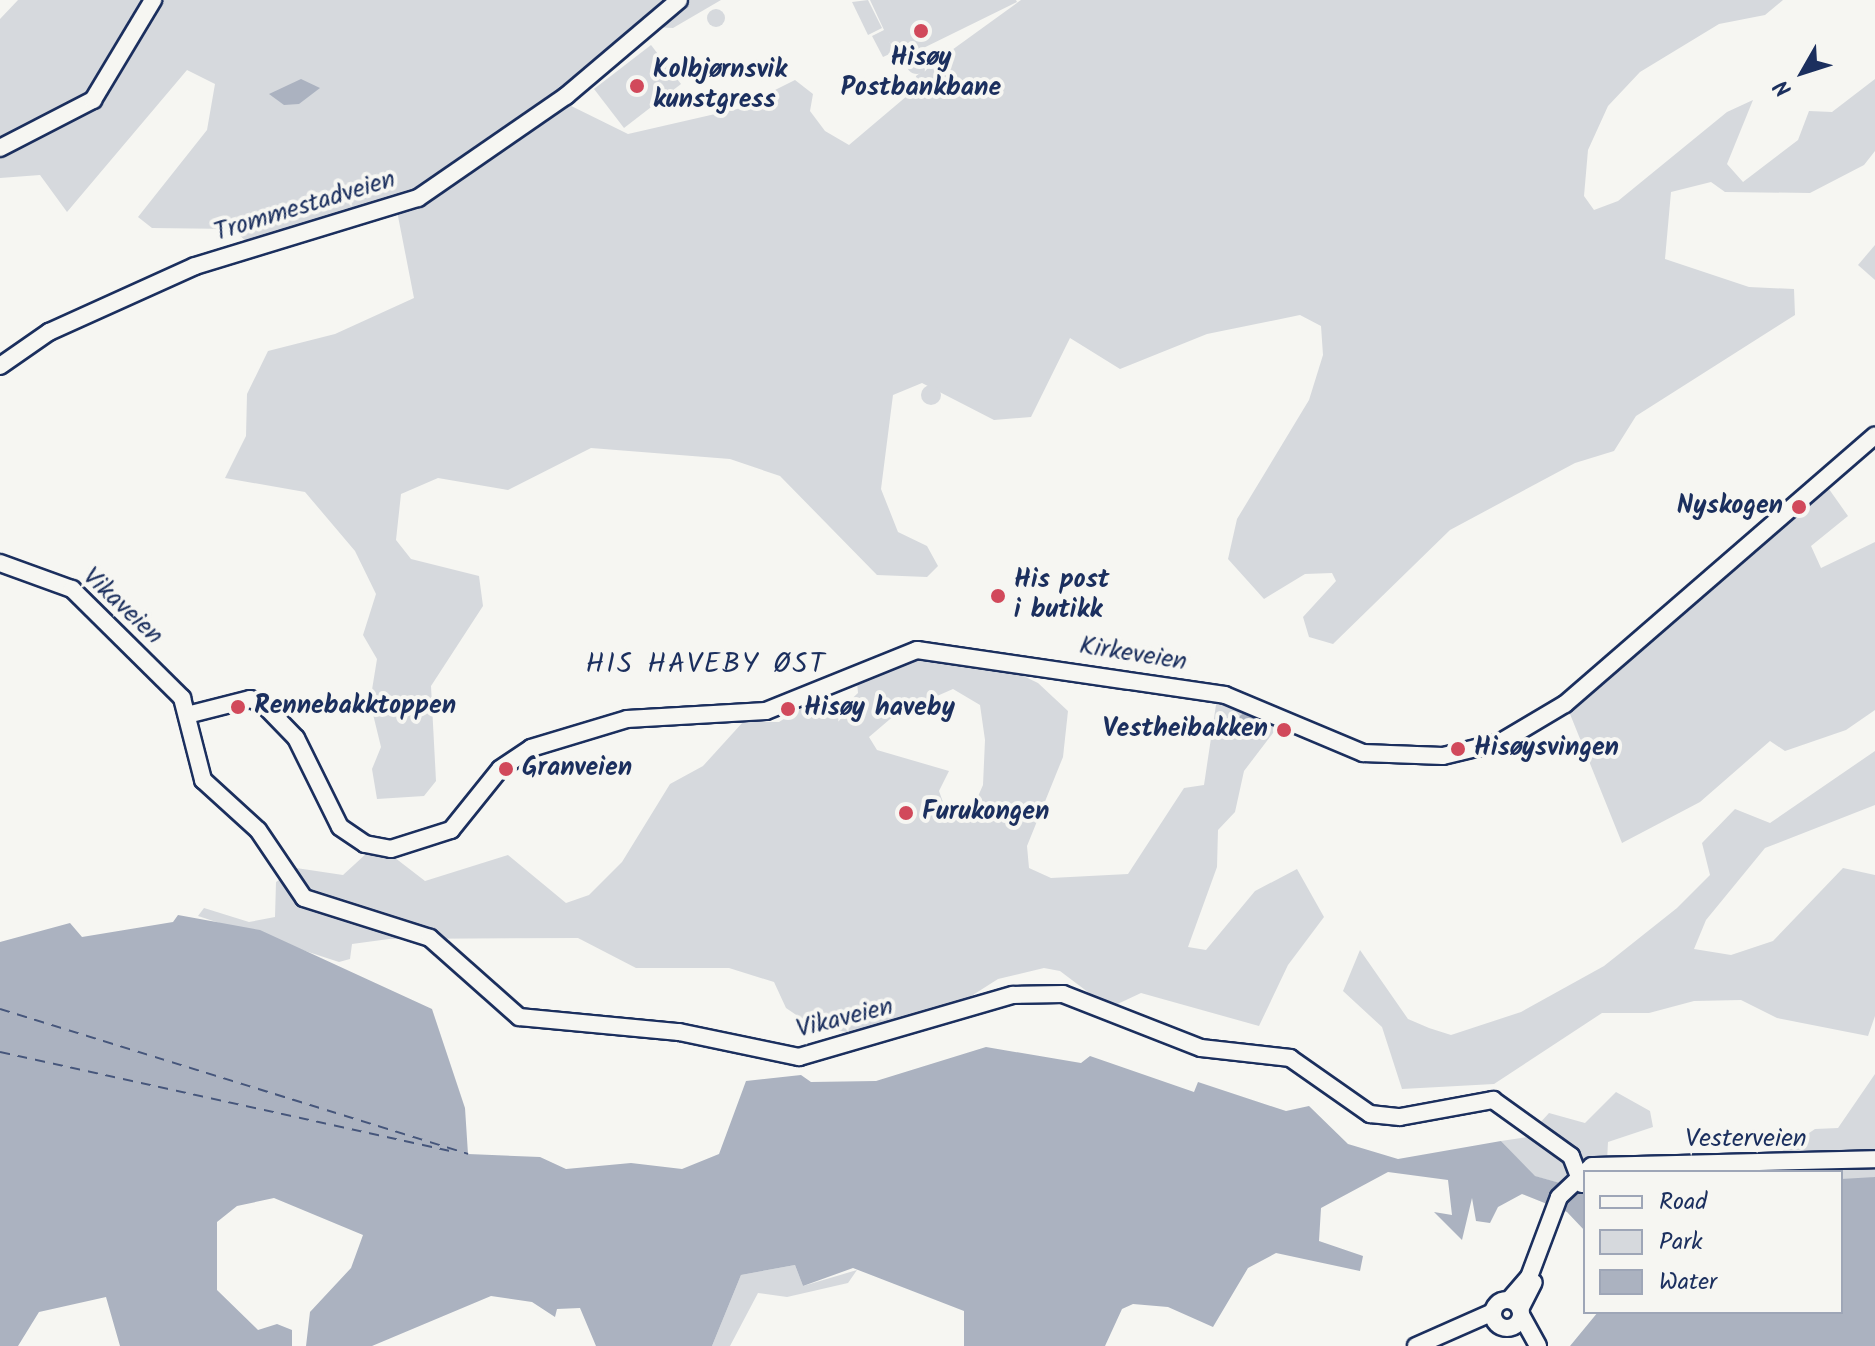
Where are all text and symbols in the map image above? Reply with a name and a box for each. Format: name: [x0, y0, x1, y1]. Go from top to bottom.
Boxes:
marker: Hisøy Postbankbane: [912, 22, 930, 40]
north arrow: [1763, 32, 1843, 112]
place label: Hisøy Postbankbane: [841, 43, 1001, 104]
place label: Kolbjørnsvik kunstgress: [653, 55, 787, 116]
text: N: [1766, 71, 1802, 104]
marker: Kolbjørnsvik kunstgress: [628, 77, 646, 95]
street label: Trommestadveien: [210, 165, 400, 249]
place label: Nyskogen: [1677, 491, 1783, 523]
marker: Nyskogen: [1790, 498, 1808, 516]
street label: Vikaveien: [75, 562, 169, 652]
place label: His post i butikk: [1014, 565, 1110, 626]
marker: His post i butikk: [989, 587, 1007, 605]
street label: Kirkeveien: [1077, 631, 1189, 679]
district label: HIS HAVEBY ØST: [586, 648, 826, 682]
place label: Rennebakktoppen: [254, 691, 456, 723]
place label: Hisøy haveby: [804, 693, 955, 725]
marker: Rennebakktoppen: [229, 698, 247, 716]
marker: Hisøy haveby: [779, 700, 797, 718]
place label: Vestheibakken: [1103, 714, 1268, 746]
marker: Vestheibakken: [1275, 721, 1293, 739]
place label: Hisøysvingen: [1474, 733, 1619, 765]
marker: Hisøysvingen: [1449, 740, 1467, 758]
place label: Granveien: [522, 753, 632, 785]
marker: Granveien: [497, 760, 515, 778]
place label: Furukongen: [922, 797, 1049, 829]
marker: Furukongen: [897, 804, 915, 822]
street label: Vikaveien: [793, 992, 897, 1046]
street label: Vesterveien: [1685, 1124, 1807, 1156]
legend: [1583, 1170, 1843, 1314]
text: Road: [1659, 1183, 1707, 1222]
text: Park: [1659, 1223, 1703, 1262]
text: Water: [1659, 1263, 1717, 1302]

